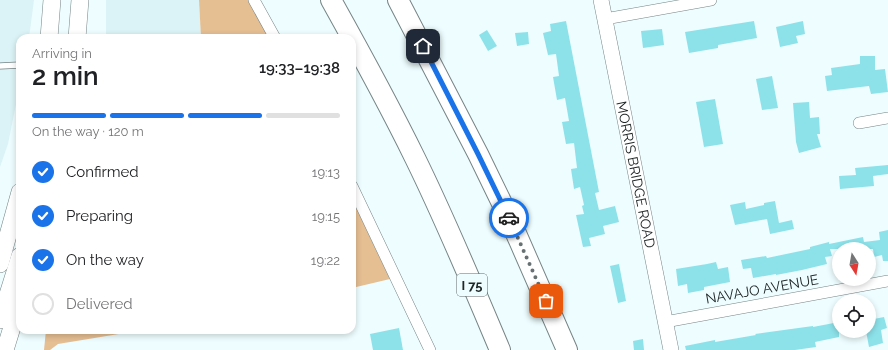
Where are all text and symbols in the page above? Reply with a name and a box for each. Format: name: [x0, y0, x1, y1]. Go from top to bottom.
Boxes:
pin: [406, 29, 440, 63]
icon: home: [412, 35, 434, 57]
text: Arriving in: [32, 46, 92, 61]
text: 19:33–19:38: [259, 59, 340, 77]
text: 2 min: [32, 61, 99, 91]
street label: MORRIS BRIDGE ROAD: [613, 100, 658, 249]
text: On the way · 120 m: [32, 124, 144, 139]
icon: check: [32, 161, 54, 183]
text: Confirmed: [66, 163, 139, 181]
text: 19:13: [312, 165, 340, 180]
courier: [489, 198, 529, 238]
icon: check: [32, 205, 54, 227]
text: Preparing: [66, 207, 133, 225]
icon: car: [498, 207, 520, 229]
text: 19:15: [312, 209, 340, 224]
north arrow: [832, 242, 876, 286]
map controls: [832, 242, 876, 338]
icon: check: [32, 249, 54, 271]
text: On the way: [66, 251, 144, 269]
text: 19:22: [311, 253, 340, 268]
street label: NAVAJO AVENUE: [704, 271, 820, 307]
road number: I 75: [457, 274, 487, 296]
pin: [529, 284, 563, 318]
icon: bag: [535, 290, 557, 312]
button: locate: [832, 294, 876, 338]
text: Delivered: [66, 295, 133, 313]

